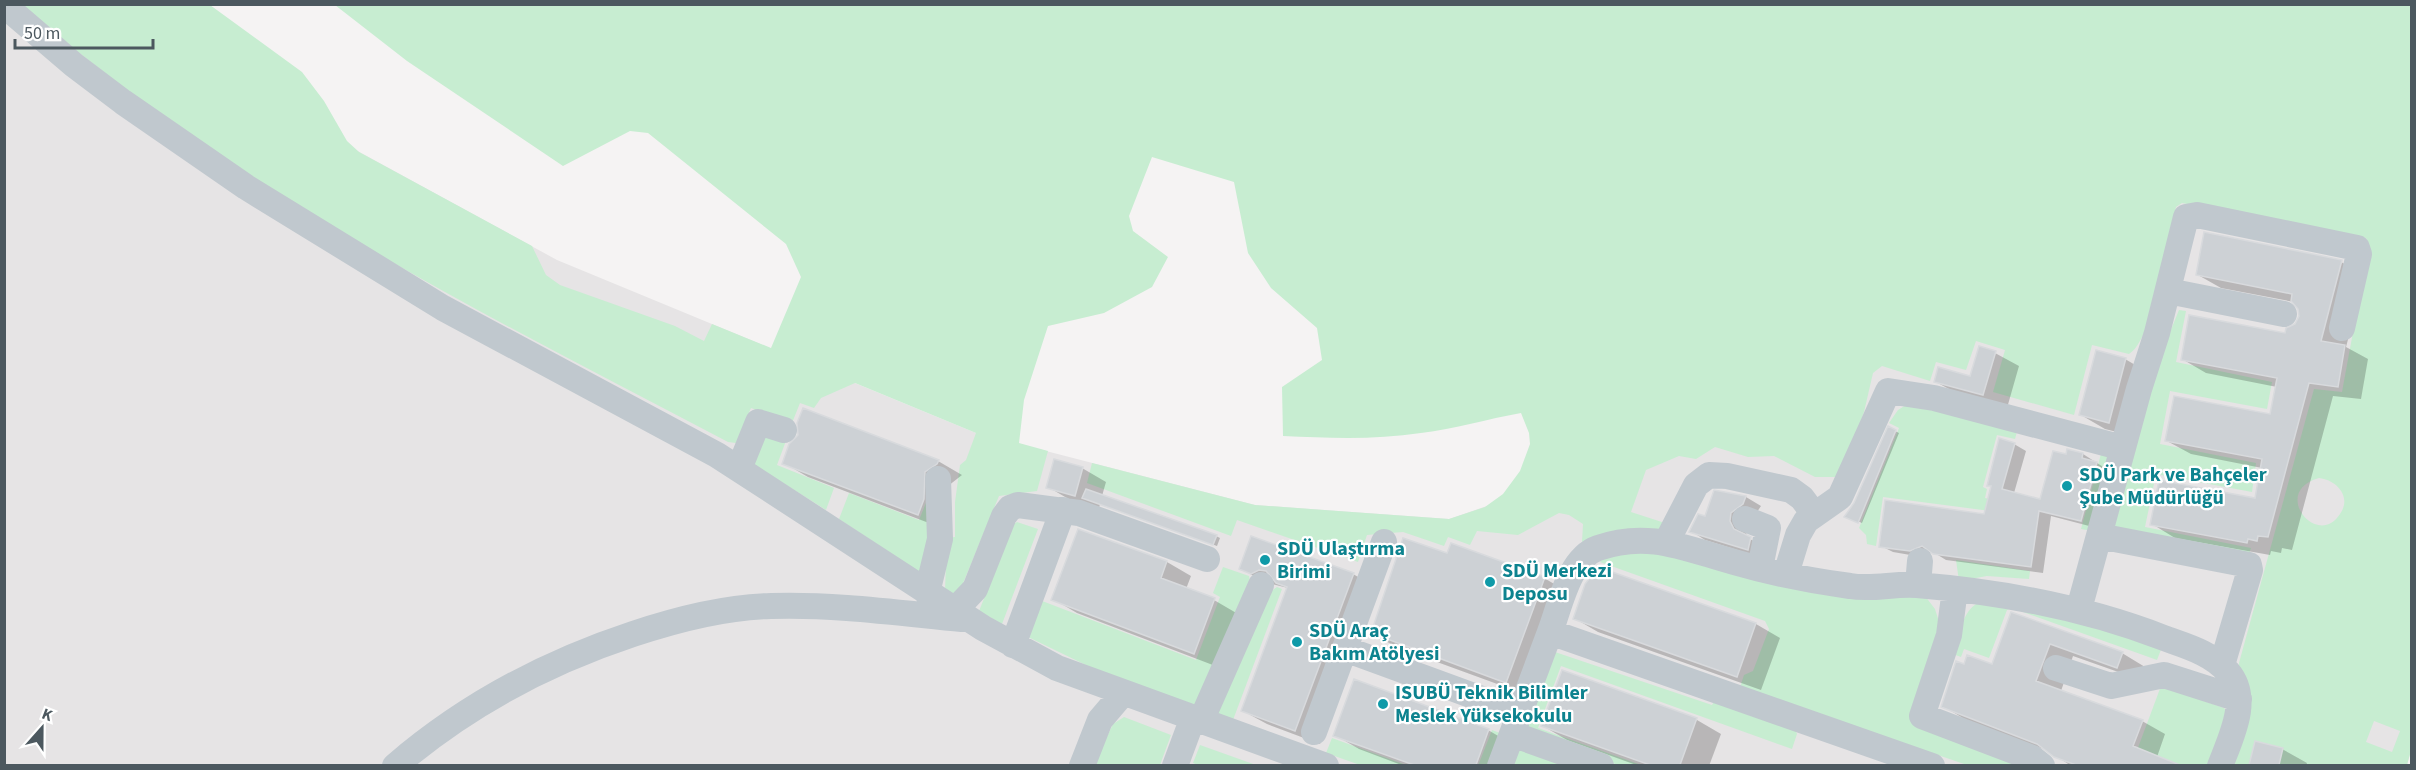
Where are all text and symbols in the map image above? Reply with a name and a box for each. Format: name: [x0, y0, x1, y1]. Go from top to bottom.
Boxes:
scale bar: [15, 12, 153, 50]
text: 50 m: [24, 21, 60, 46]
place label: SDÜ Park ve Bahçeler Şube Müdürlüğü: [2079, 461, 2267, 512]
marker: SDÜ Park ve Bahçeler Şube Müdürlüğü: [2060, 479, 2074, 493]
place label: SDÜ Ulaştırma Birimi: [1277, 535, 1405, 586]
marker: SDÜ Ulaştırma Birimi: [1258, 553, 1272, 567]
place label: SDÜ Merkezi Deposu: [1502, 557, 1612, 608]
marker: SDÜ Merkezi Deposu: [1483, 575, 1497, 589]
place label: SDÜ Araç Bakım Atölyesi: [1309, 617, 1440, 668]
marker: SDÜ Araç Bakım Atölyesi: [1290, 635, 1304, 649]
place label: ISUBÜ Teknik Bilimler Meslek Yüksekokulu: [1395, 679, 1588, 730]
marker: ISUBÜ Teknik Bilimler Meslek Yüksekokulu: [1376, 697, 1390, 711]
north arrow: [12, 698, 72, 758]
text: K: [38, 703, 56, 727]

